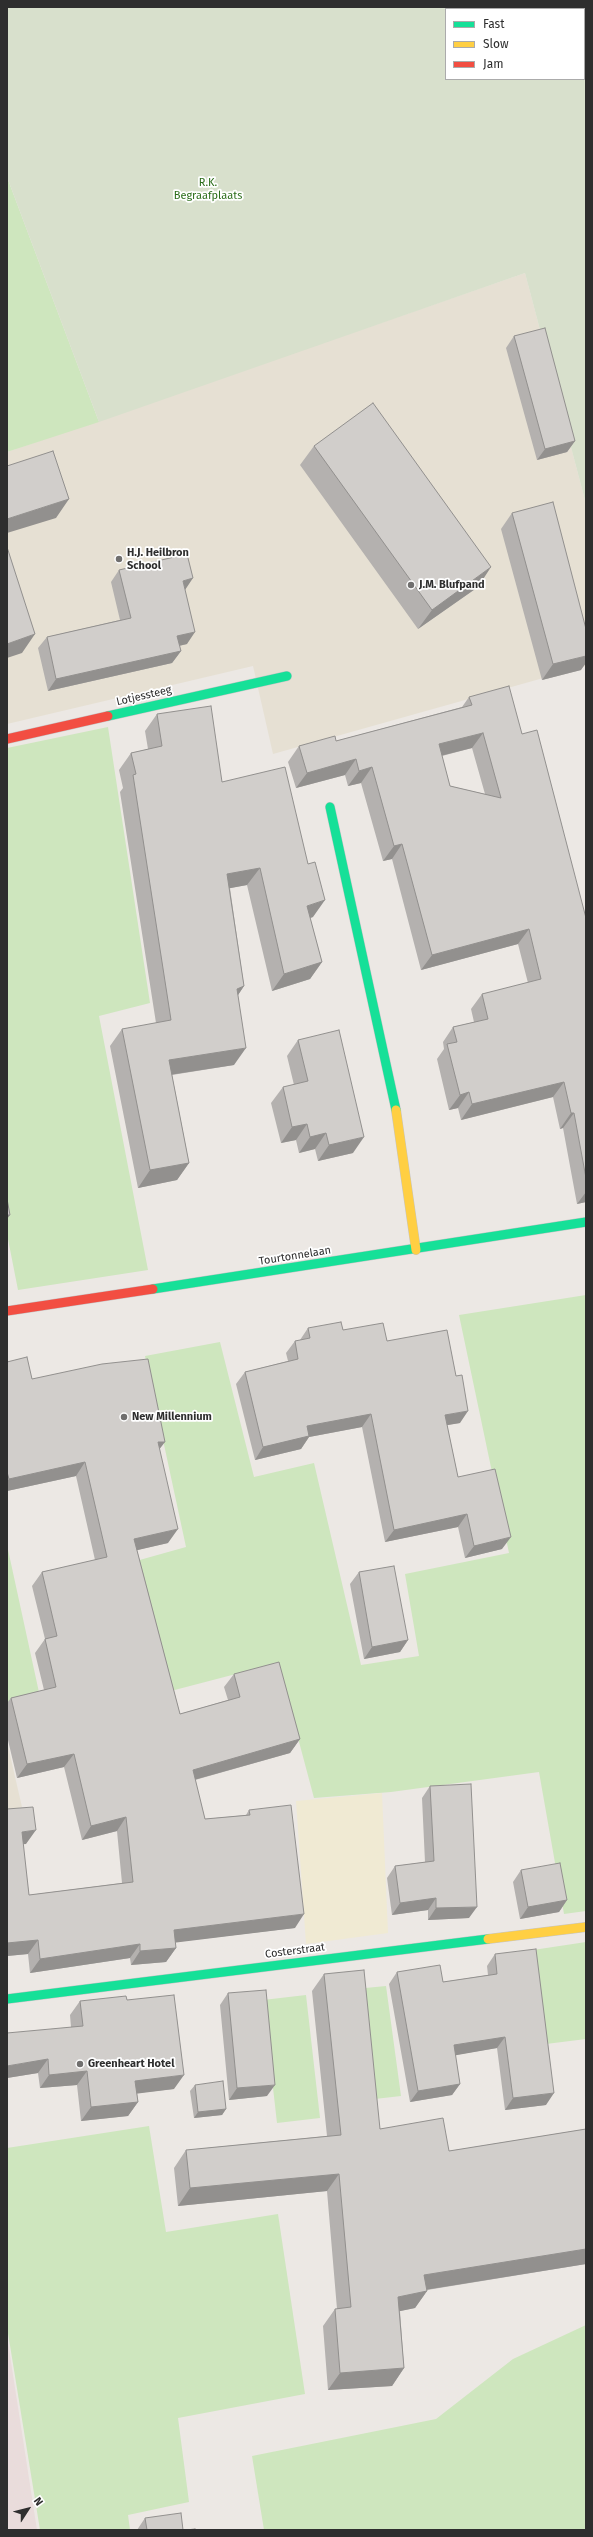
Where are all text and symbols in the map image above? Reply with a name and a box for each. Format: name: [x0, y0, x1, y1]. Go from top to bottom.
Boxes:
legend: [445, 8, 585, 80]
text: Fast: [483, 17, 505, 31]
text: Slow: [483, 37, 509, 51]
text: Jam: [483, 57, 503, 71]
park label: R.K. Begraafplaats: [174, 176, 242, 202]
place label: H.J. Heilbron School: [127, 546, 189, 572]
marker: H.J. Heilbron School: [114, 554, 124, 564]
place label: J.M. Blufpand: [419, 578, 485, 592]
marker: J.M. Blufpand: [406, 580, 416, 590]
street label: Lotjessteeg: [115, 683, 173, 709]
street label: Tourtonnelaan: [258, 1244, 332, 1268]
place label: New Millennium: [132, 1410, 212, 1424]
marker: New Millennium: [119, 1412, 129, 1422]
street label: Costerstraat: [264, 1941, 326, 1961]
place label: Greenheart Hotel: [88, 2057, 174, 2071]
marker: Greenheart Hotel: [75, 2059, 85, 2069]
north arrow: [8, 2489, 48, 2529]
text: N: [31, 2495, 46, 2508]

